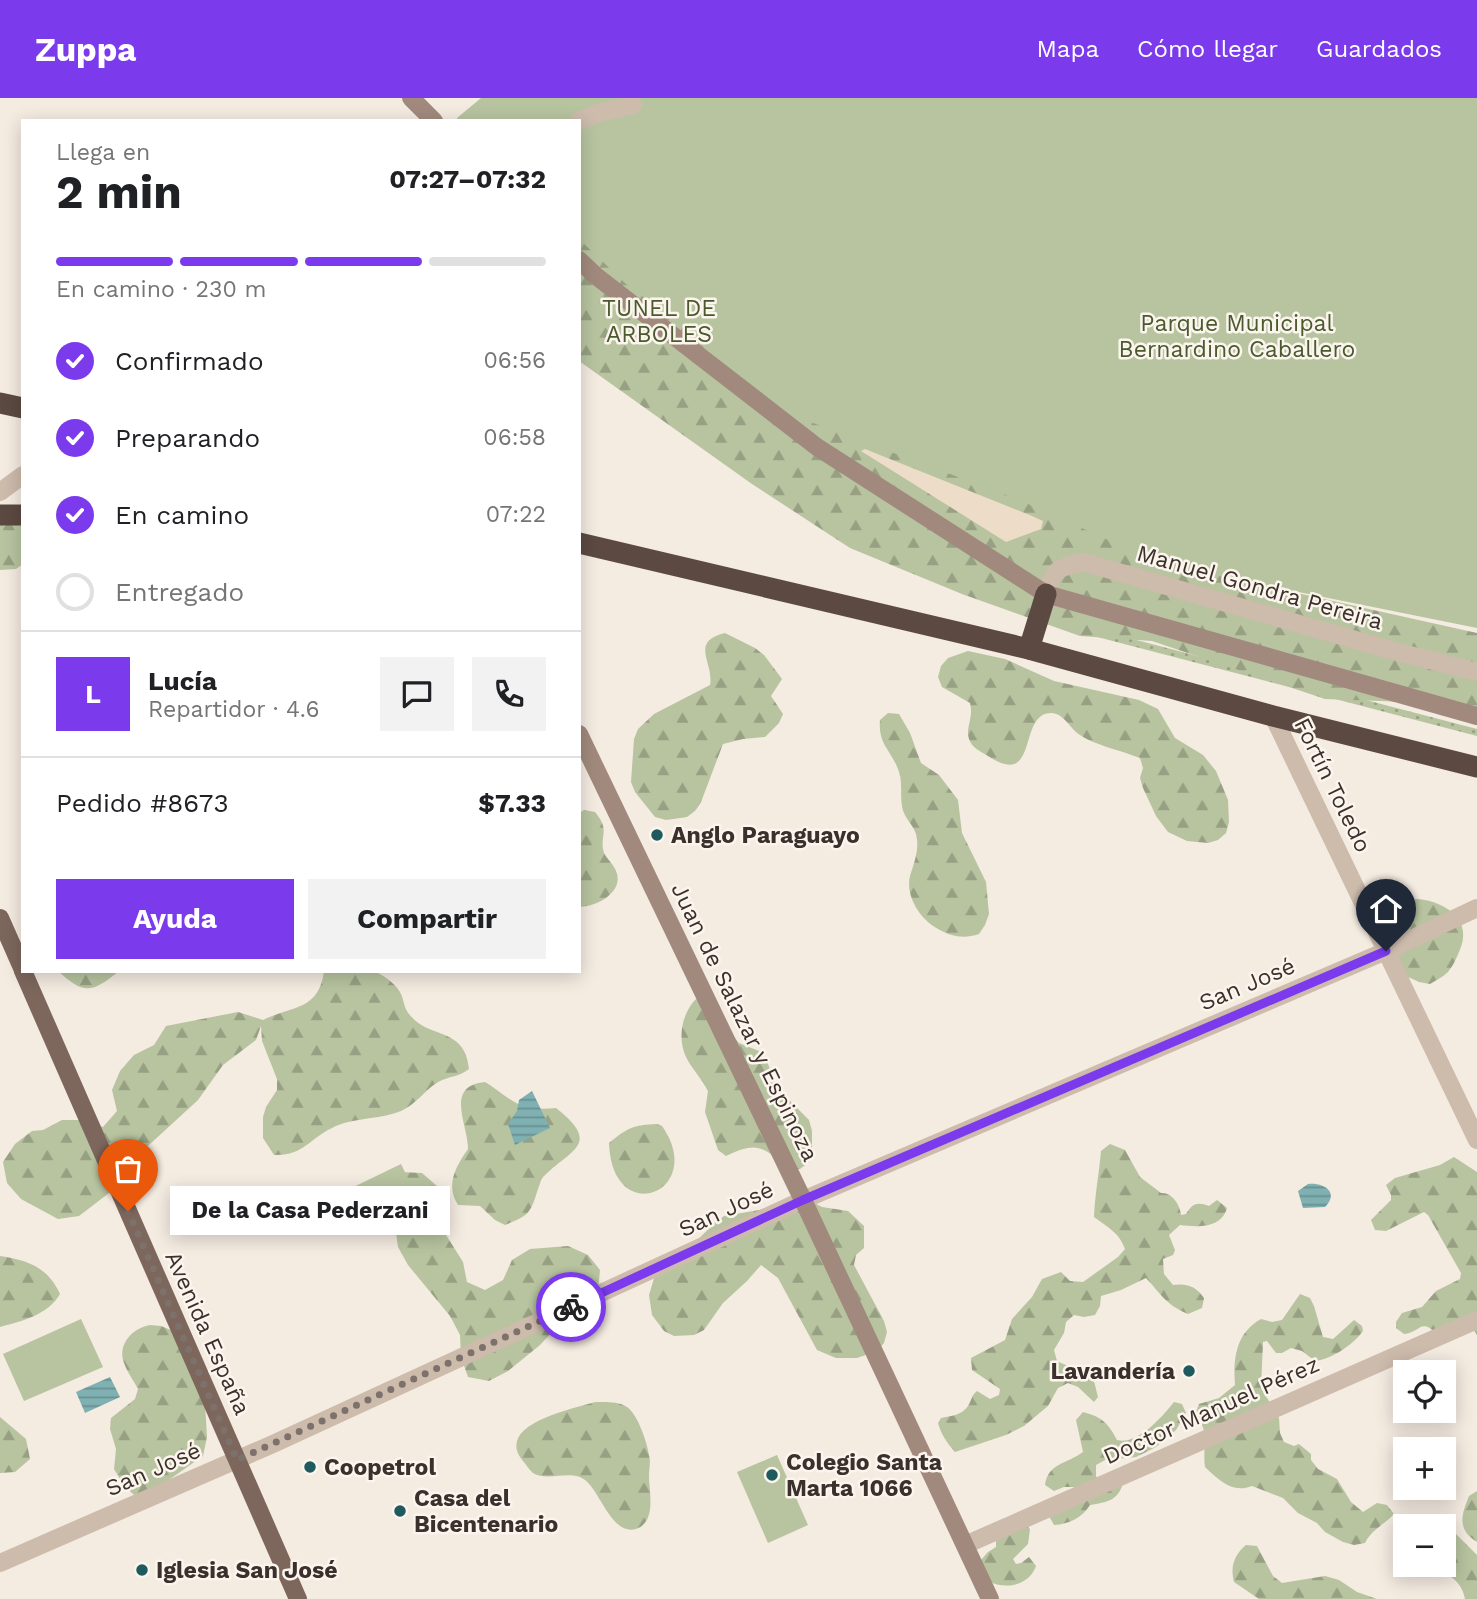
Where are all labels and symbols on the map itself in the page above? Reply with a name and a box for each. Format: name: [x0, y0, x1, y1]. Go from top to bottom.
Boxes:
park label: TUNEL DE ARBOLES: [602, 295, 716, 348]
park label: Parque Municipal Bernardino Caballero: [1119, 310, 1355, 363]
street label: Manuel Gondra Pereira: [1134, 539, 1386, 636]
street label: Fortín Toledo: [1288, 714, 1377, 857]
place label: Anglo Paraguayo: [671, 822, 860, 849]
marker: Anglo Paraguayo: [649, 827, 665, 843]
street label: Juan de Salazar y Espinoza: [665, 879, 824, 1166]
pin: [1356, 879, 1416, 951]
street label: San José: [1195, 952, 1299, 1017]
pin: [98, 1139, 158, 1211]
street label: San José: [675, 1176, 778, 1243]
callout: De la Casa Pederzani: [170, 1186, 450, 1236]
street label: Avenida España: [159, 1247, 256, 1419]
courier: [536, 1272, 606, 1342]
street label: Doctor Manuel Pérez: [1099, 1351, 1323, 1470]
place label: Lavandería: [1050, 1358, 1176, 1385]
marker: Lavandería: [1181, 1363, 1197, 1379]
street label: San José: [102, 1437, 205, 1502]
place label: Colegio Santa Marta 1066: [786, 1449, 943, 1502]
place label: Coopetrol: [324, 1454, 436, 1481]
marker: Coopetrol: [302, 1459, 318, 1475]
marker: Colegio Santa Marta 1066: [764, 1467, 780, 1483]
place label: Casa del Bicentenario: [414, 1485, 558, 1538]
marker: Casa del Bicentenario: [392, 1503, 408, 1519]
place label: Iglesia San José: [156, 1557, 338, 1584]
marker: Iglesia San José: [134, 1562, 150, 1578]

